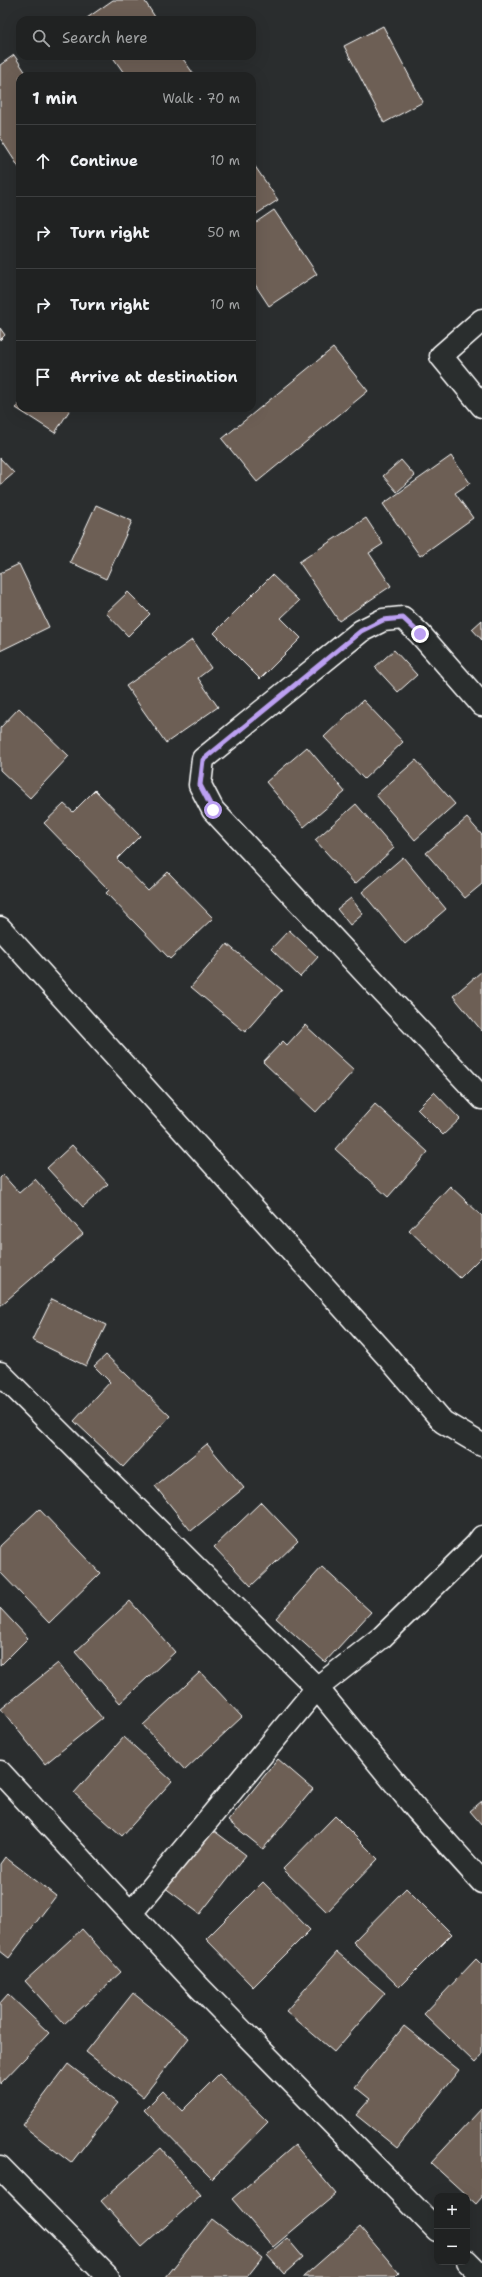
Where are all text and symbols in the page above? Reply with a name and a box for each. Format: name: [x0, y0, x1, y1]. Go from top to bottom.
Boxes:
search box: [16, 16, 256, 60]
icon: search: [30, 27, 52, 49]
text: Search here: [62, 28, 148, 48]
text: 1 min: [32, 87, 77, 109]
text: Walk · 70 m: [163, 90, 240, 107]
icon: ahead: [32, 150, 54, 172]
text: Continue: [70, 151, 138, 171]
text: 10 m: [210, 152, 240, 169]
icon: right: [32, 222, 54, 244]
text: Turn right: [70, 223, 150, 243]
text: 50 m: [207, 224, 240, 241]
icon: right: [32, 294, 54, 316]
text: Turn right: [70, 295, 150, 315]
text: 10 m: [210, 296, 240, 313]
icon: arrive: [32, 366, 54, 388]
text: Arrive at destination: [70, 367, 238, 387]
route end: [411, 625, 429, 643]
route start: [204, 801, 222, 819]
map controls: [434, 2193, 470, 2265]
button: +: [434, 2193, 470, 2229]
button: −: [434, 2229, 470, 2265]

